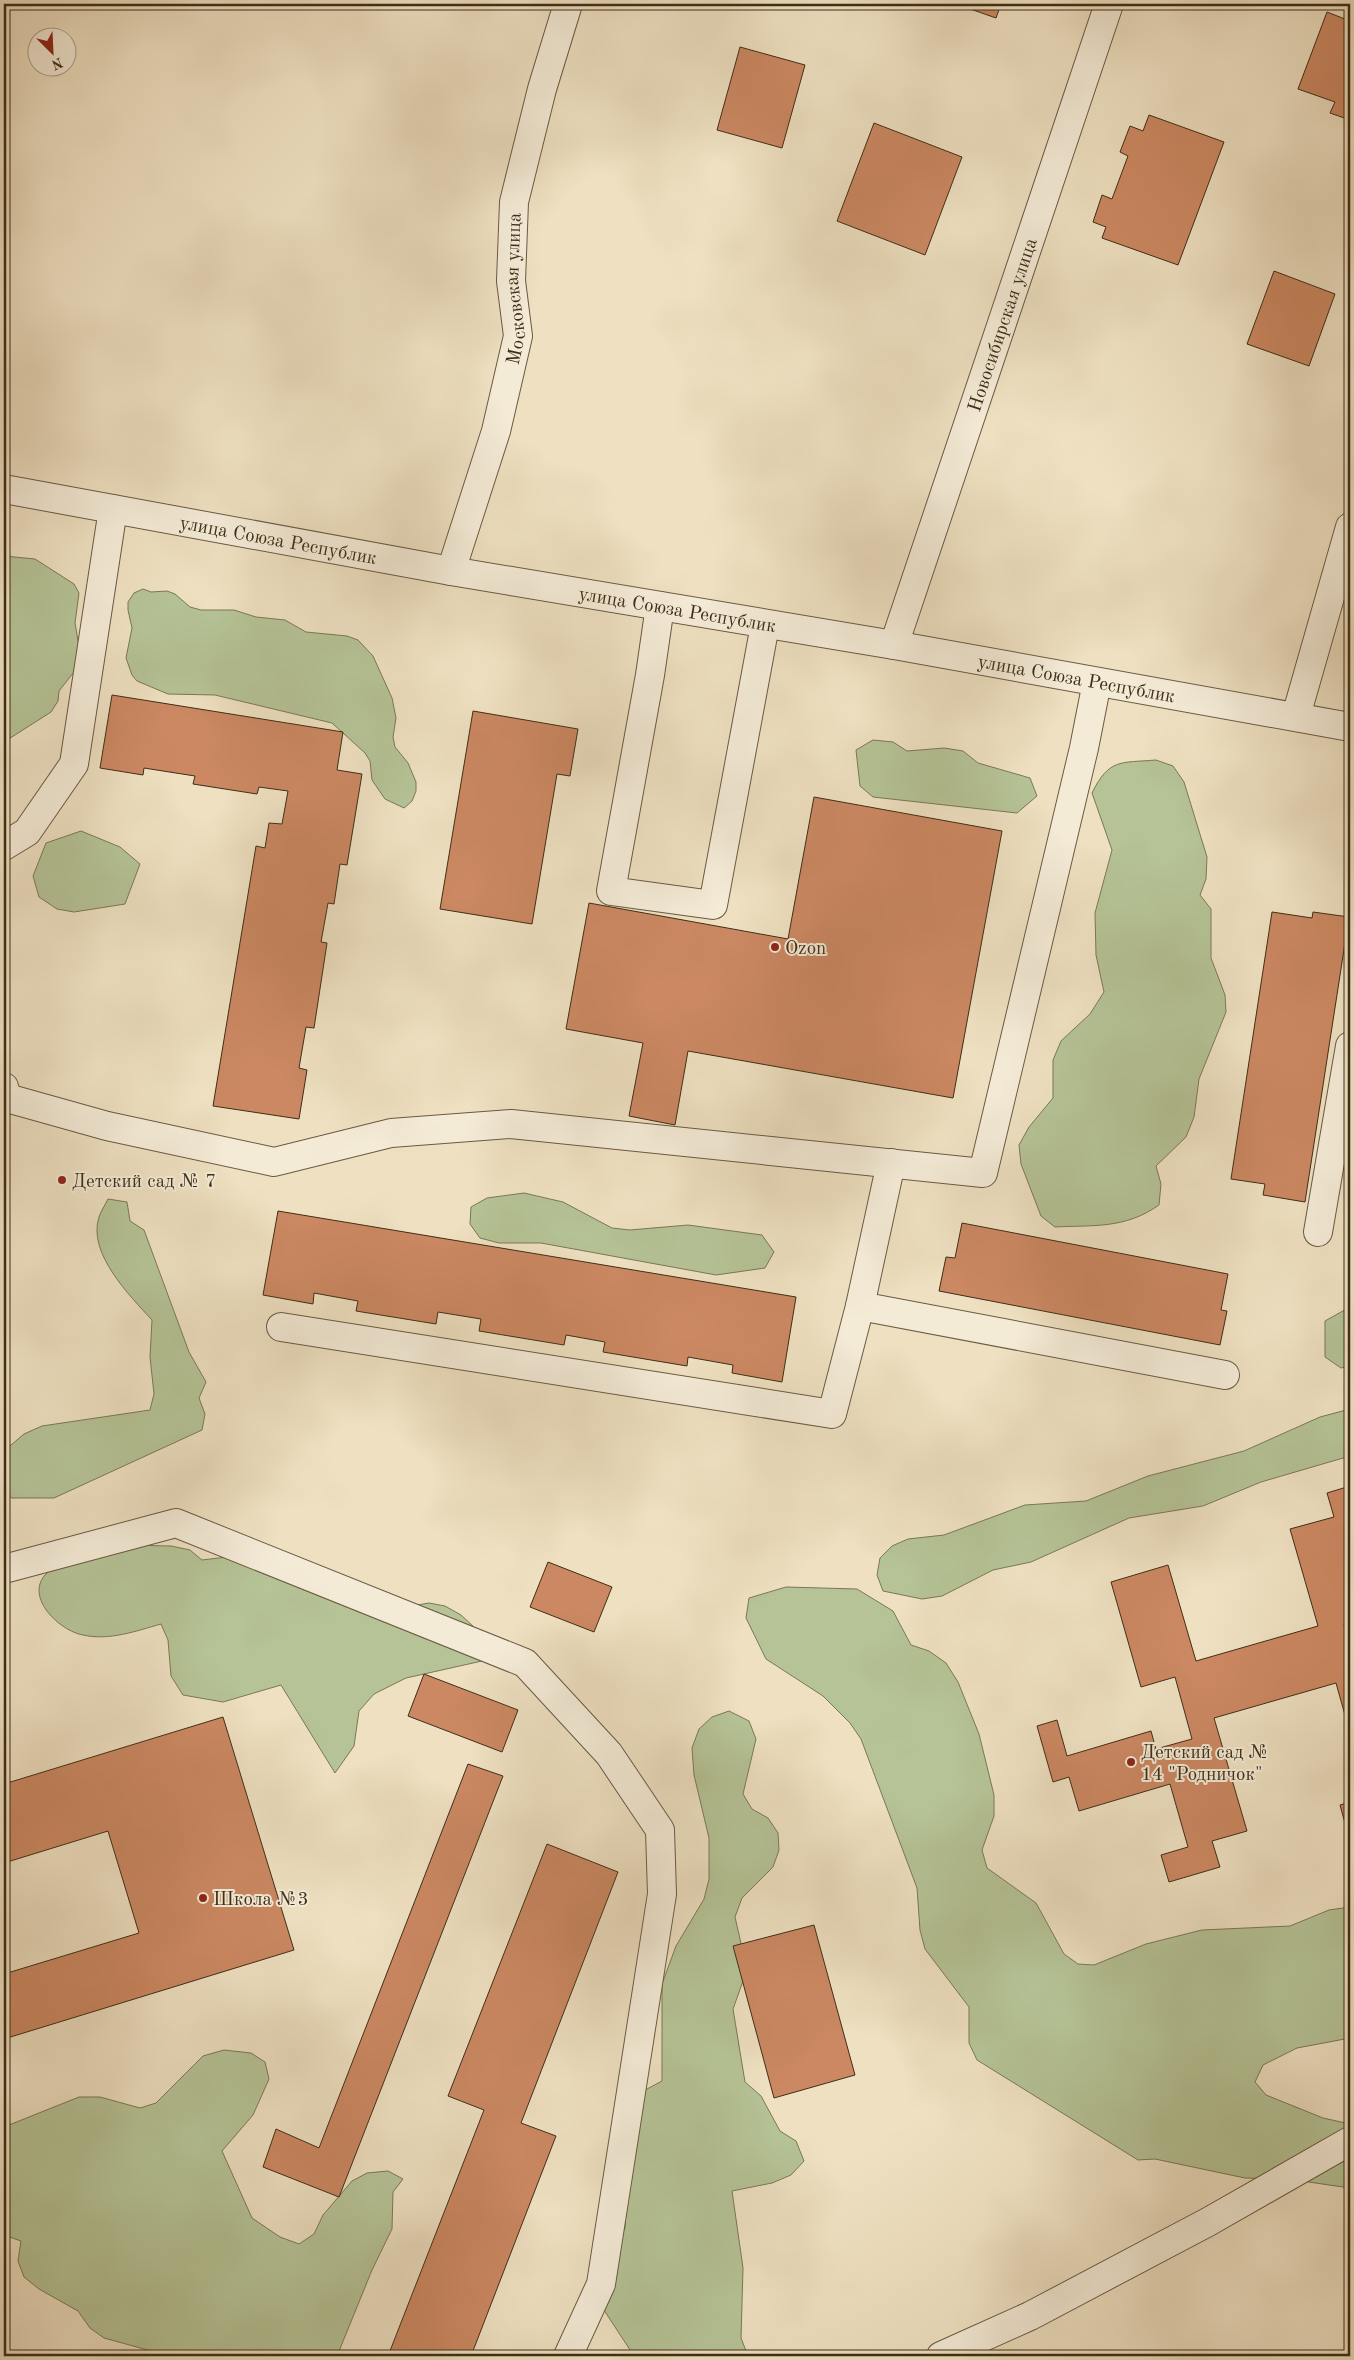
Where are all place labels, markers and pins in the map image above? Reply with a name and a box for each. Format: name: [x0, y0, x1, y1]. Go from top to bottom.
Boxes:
place label: Ozon: [785, 940, 826, 959]
marker: Ozon: [769, 941, 781, 953]
place label: Детский сад № 7: [72, 1173, 216, 1192]
marker: Детский сад № 7: [56, 1174, 68, 1186]
place label: Детский сад № 14 "Родничок": [1141, 1744, 1269, 1785]
marker: Детский сад № 14 "Родничок": [1125, 1756, 1137, 1768]
place label: Школа №3: [213, 1891, 309, 1910]
marker: Школа №3: [197, 1892, 209, 1904]

